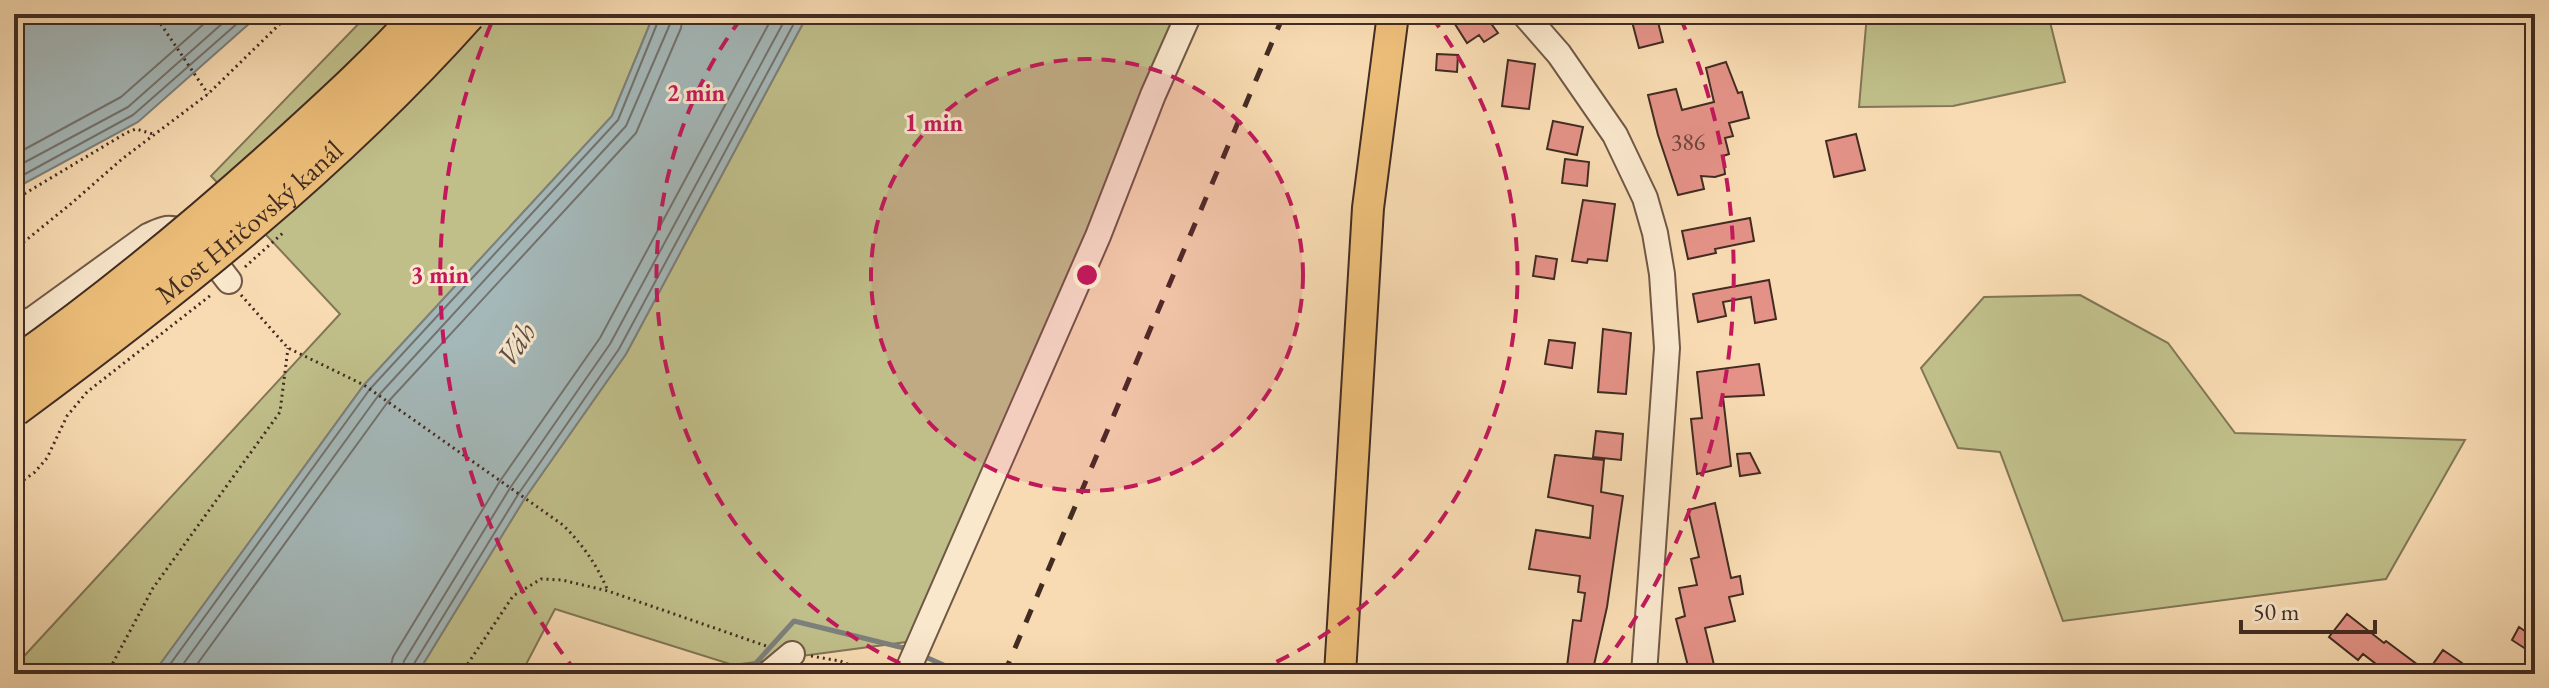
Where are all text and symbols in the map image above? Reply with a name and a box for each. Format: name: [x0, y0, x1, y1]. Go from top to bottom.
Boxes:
text: 2 min: [667, 77, 726, 108]
text: 1 min: [905, 107, 964, 138]
house number: 386: [1671, 126, 1705, 157]
street label: Most Hričovský kanál: [148, 132, 350, 311]
text: 3 min: [411, 259, 470, 290]
centre of rings: [1073, 261, 1101, 289]
water label: Váh: [487, 314, 545, 374]
scale bar: [2241, 584, 2375, 634]
text: 50 m: [2253, 596, 2300, 627]

